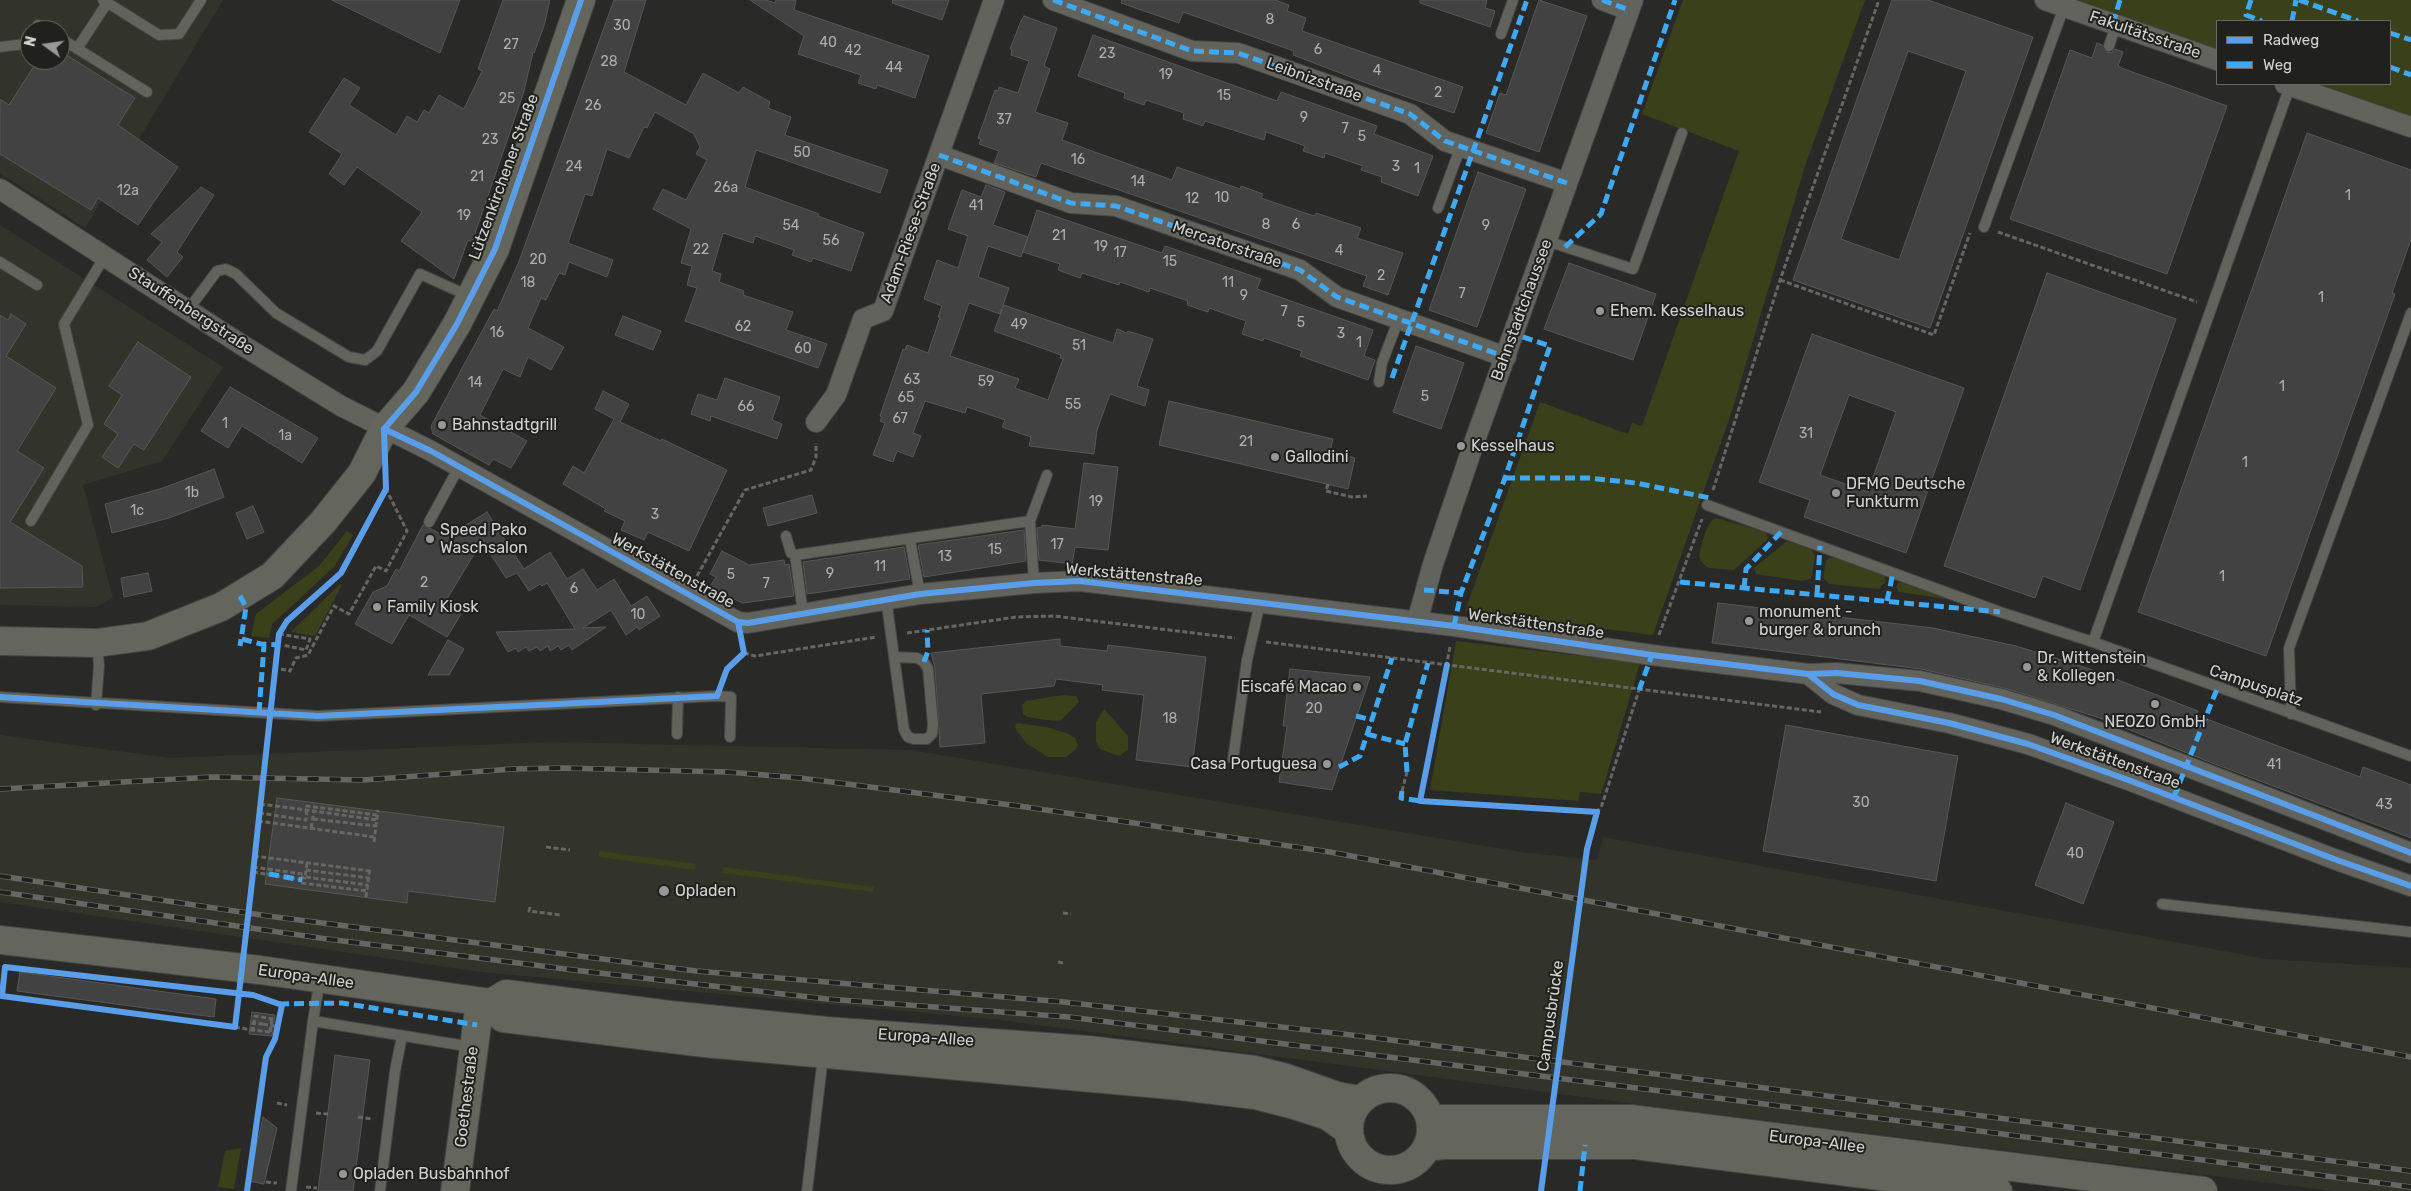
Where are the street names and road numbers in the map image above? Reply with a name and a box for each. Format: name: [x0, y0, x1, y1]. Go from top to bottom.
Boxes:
street label: Fakultätsstraße: [2087, 7, 2203, 63]
street label: Leibnizstraße: [1264, 54, 1364, 106]
street label: Lützenkirchener Straße: [465, 92, 543, 262]
street label: Adam-Riese-Straße: [877, 160, 945, 306]
street label: Mercatorstraße: [1170, 217, 1284, 273]
street label: Bahnstadtchaussee: [1487, 237, 1557, 383]
street label: Stauffenbergstraße: [125, 263, 257, 359]
street label: Werkstättenstraße: [608, 529, 738, 613]
street label: Werkstättenstraße: [1065, 559, 1203, 591]
street label: Werkstättenstraße: [1467, 605, 1605, 643]
street label: Campusplatz: [2207, 661, 2305, 711]
street label: Werkstättenstraße: [2047, 728, 2183, 794]
street label: Campusbrücke: [1534, 959, 1568, 1073]
street label: Europa-Allee: [257, 961, 355, 993]
street label: Europa-Allee: [877, 1025, 975, 1051]
street label: Goethestraße: [451, 1045, 483, 1149]
street label: Europa-Allee: [1768, 1127, 1866, 1157]

